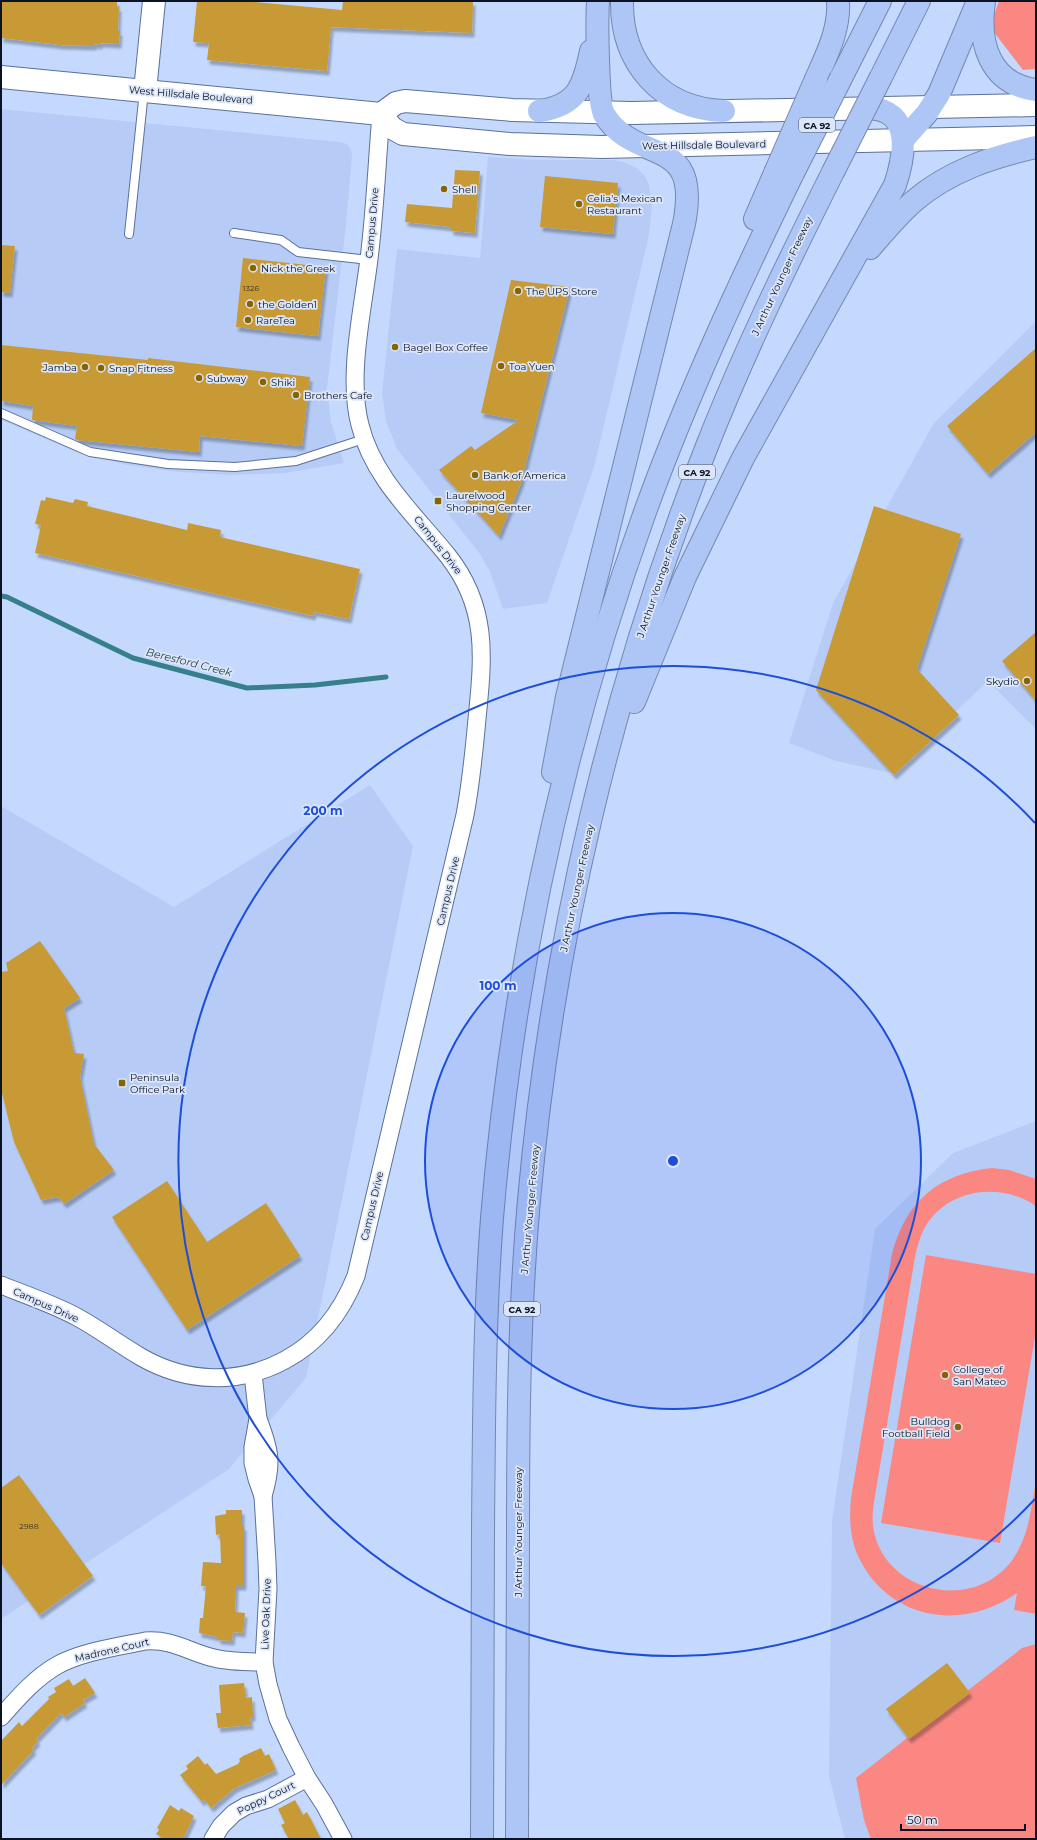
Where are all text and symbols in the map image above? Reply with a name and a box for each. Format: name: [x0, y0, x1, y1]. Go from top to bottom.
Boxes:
street label: West Hillsdale Boulevard: [129, 83, 253, 107]
road number: CA 92: [799, 118, 835, 132]
street label: West Hillsdale Boulevard: [642, 137, 766, 153]
place label: Shell: [452, 183, 476, 196]
marker: Shell: [439, 184, 449, 194]
street label: Campus Drive: [362, 187, 382, 259]
place label: Celia's Mexican Restaurant: [587, 192, 662, 217]
marker: Celia's Mexican Restaurant: [574, 199, 584, 209]
street label: J Arthur Younger Freeway: [748, 214, 816, 339]
place label: Nick the Greek: [261, 262, 335, 275]
marker: Nick the Greek: [248, 263, 258, 273]
house number: 1326: [243, 283, 260, 293]
place label: The UPS Store: [526, 285, 597, 298]
marker: The UPS Store: [513, 286, 523, 296]
place label: the Golden1: [258, 298, 317, 311]
marker: the Golden1: [245, 299, 255, 309]
place label: RareTea: [256, 314, 295, 327]
marker: RareTea: [243, 315, 253, 325]
place label: Bagel Box Coffee: [403, 341, 488, 354]
marker: Bagel Box Coffee: [390, 342, 400, 352]
place label: Toa Yuen: [509, 360, 554, 373]
place label: Jamba: [42, 361, 77, 374]
marker: Toa Yuen: [496, 361, 506, 371]
marker: Jamba: [80, 362, 90, 372]
place label: Snap Fitness: [109, 362, 173, 375]
marker: Snap Fitness: [96, 363, 106, 373]
place label: Subway: [207, 372, 247, 385]
marker: Subway: [194, 373, 204, 383]
place label: Shiki: [271, 376, 295, 389]
marker: Shiki: [258, 377, 268, 387]
place label: Brothers Cafe: [304, 389, 372, 402]
marker: Brothers Cafe: [291, 390, 301, 400]
road number: CA 92: [679, 465, 715, 479]
place label: Bank of America: [483, 469, 566, 482]
marker: Bank of America: [470, 470, 480, 480]
place label: Laurelwood Shopping Center: [446, 489, 531, 514]
marker: Laurelwood Shopping Center: [433, 496, 443, 506]
street label: J Arthur Younger Freeway: [633, 512, 688, 641]
street label: Campus Drive: [411, 513, 465, 577]
water label: Beresford Creek: [144, 645, 234, 680]
place label: Skydio: [986, 675, 1019, 688]
marker: Skydio: [1022, 676, 1032, 686]
text: 200 m: [303, 803, 343, 818]
street label: J Arthur Younger Freeway: [557, 823, 597, 954]
street label: Campus Drive: [434, 855, 462, 927]
text: 100 m: [480, 978, 516, 993]
place label: Peninsula Office Park: [130, 1071, 185, 1096]
marker: Peninsula Office Park: [117, 1078, 127, 1088]
street label: J Arthur Younger Freeway: [518, 1143, 542, 1275]
centre of rings: [666, 1154, 680, 1168]
street label: Campus Drive: [358, 1170, 386, 1242]
street label: Campus Drive: [11, 1285, 81, 1325]
road number: CA 92: [504, 1302, 540, 1316]
place label: College of San Mateo: [953, 1363, 1006, 1388]
marker: College of San Mateo: [940, 1370, 950, 1380]
place label: Bulldog Football Field: [882, 1415, 950, 1440]
marker: Bulldog Football Field: [953, 1422, 963, 1432]
street label: J Arthur Younger Freeway: [512, 1466, 525, 1598]
house number: 2988: [19, 1521, 39, 1531]
street label: Live Oak Drive: [258, 1578, 274, 1650]
street label: Madrone Court: [74, 1635, 150, 1665]
street label: Poppy Court: [235, 1778, 297, 1818]
scale bar: [901, 1806, 1025, 1832]
text: 50 m: [907, 1812, 938, 1827]

